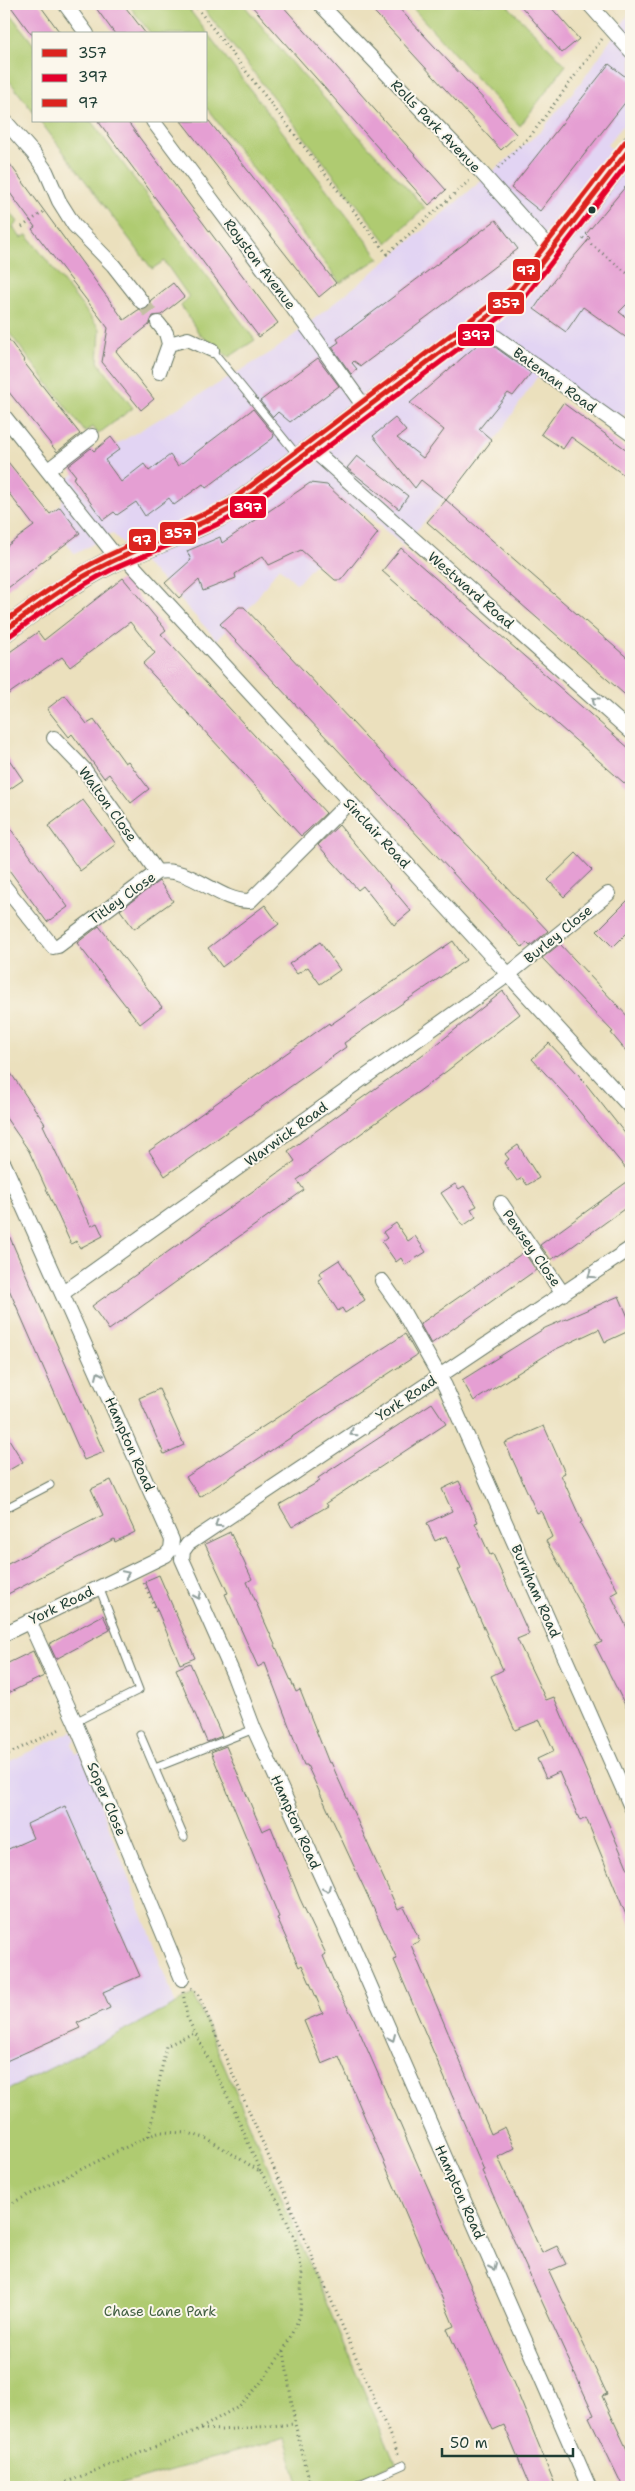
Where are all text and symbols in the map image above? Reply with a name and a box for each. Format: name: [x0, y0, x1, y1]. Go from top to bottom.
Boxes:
legend: [32, 32, 208, 122]
text: 357: [78, 43, 107, 63]
text: 397: [78, 67, 108, 87]
street label: Rolls Park Avenue: [387, 76, 485, 176]
text: 97: [78, 93, 98, 113]
unlabelled marker: [587, 205, 597, 215]
street label: Royston Avenue: [220, 215, 300, 313]
line badge: 97: [512, 258, 541, 282]
text: 97: [516, 261, 536, 279]
line badge: 357: [487, 291, 525, 315]
text: 357: [492, 294, 520, 312]
line badge: 397: [457, 323, 495, 347]
text: 397: [462, 326, 491, 344]
street label: Bateman Road: [510, 344, 601, 417]
line badge: 397: [229, 495, 267, 519]
text: 397: [234, 498, 263, 516]
line badge: 357: [159, 521, 197, 545]
text: 357: [164, 524, 192, 542]
line badge: 97: [128, 528, 157, 552]
text: 97: [132, 531, 152, 549]
street label: Westward Road: [424, 548, 518, 633]
one-way arrow: [591, 696, 600, 705]
street label: Walton Close: [75, 763, 141, 845]
street label: Sinclair Road: [340, 794, 414, 872]
street label: Titley Close: [85, 868, 159, 928]
street label: Burley Close: [520, 901, 596, 967]
street label: Warwick Road: [241, 1098, 331, 1170]
street label: Pewsey Close: [499, 1206, 565, 1290]
one-way arrow: [587, 1269, 596, 1279]
one-way arrow: [95, 1371, 106, 1380]
street label: York Road: [372, 1371, 440, 1425]
street label: Hampton Road: [101, 1394, 159, 1494]
one-way arrow: [350, 1427, 359, 1437]
one-way arrow: [215, 1518, 224, 1527]
street label: Burnham Road: [507, 1542, 565, 1640]
one-way arrow: [121, 1570, 130, 1580]
street label: York Road: [26, 1582, 96, 1628]
one-way arrow: [192, 1591, 203, 1600]
street label: Soper Close: [83, 1759, 131, 1839]
street label: Hampton Road: [267, 1772, 325, 1872]
one-way arrow: [320, 1884, 331, 1893]
one-way arrow: [386, 2033, 397, 2042]
street label: Hampton Road: [431, 2142, 489, 2242]
one-way arrow: [486, 2262, 497, 2271]
park label: Chase Lane Park: [104, 2302, 216, 2320]
scale bar: [442, 2426, 574, 2458]
text: 50 m: [450, 2433, 488, 2453]

